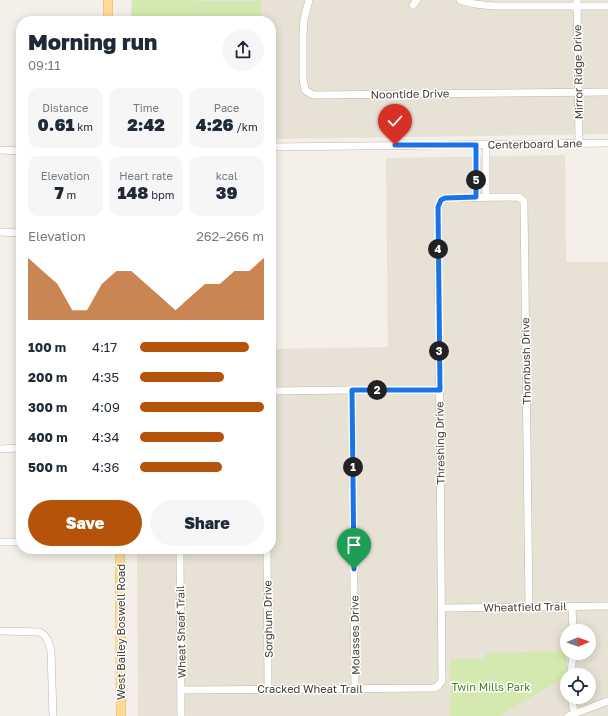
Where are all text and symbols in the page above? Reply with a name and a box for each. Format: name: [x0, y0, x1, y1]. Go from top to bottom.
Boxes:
street label: Mirror Ridge Drive: [570, 24, 585, 120]
text: Morning run: [28, 28, 157, 55]
button: share: [222, 29, 264, 71]
text: 09:11: [28, 57, 60, 73]
street label: Noontide Drive: [371, 86, 449, 101]
text: Distance: [42, 101, 88, 114]
text: Time: [133, 101, 159, 114]
text: Pace: [214, 101, 240, 114]
pin: [378, 104, 412, 145]
icon: check: [384, 110, 406, 132]
text: 0.61: [38, 114, 74, 135]
text: 2:42: [127, 114, 165, 135]
text: 4:26: [196, 114, 234, 135]
text: km: [74, 120, 93, 133]
text: /km: [234, 120, 258, 133]
street label: Centerboard Lane: [488, 136, 582, 151]
text: Elevation: [41, 169, 90, 182]
text: Heart rate: [119, 169, 173, 182]
text: kcal: [216, 169, 238, 182]
pin: 5: [466, 170, 486, 190]
text: 5: [473, 173, 479, 186]
text: 7: [54, 182, 64, 203]
text: 148: [118, 182, 148, 203]
text: 39: [216, 182, 238, 203]
text: m: [64, 188, 76, 201]
text: bpm: [148, 188, 174, 201]
text: Elevation: [28, 228, 86, 244]
text: 262–266 m: [196, 228, 264, 244]
pin: 4: [428, 239, 448, 259]
text: 4: [435, 242, 441, 255]
street label: Thornbush Drive: [518, 317, 533, 405]
text: 100 m: [28, 339, 66, 355]
text: 4:17: [92, 339, 117, 355]
pin: 3: [429, 341, 449, 361]
text: 3: [436, 344, 442, 357]
text: 200 m: [28, 369, 67, 385]
text: 4:35: [92, 369, 119, 385]
pin: 2: [367, 380, 387, 400]
text: 2: [374, 383, 380, 396]
text: 300 m: [28, 399, 67, 415]
text: 4:09: [92, 399, 120, 415]
street label: Threshing Drive: [432, 401, 447, 485]
text: 400 m: [28, 429, 68, 445]
text: 4:34: [92, 429, 119, 445]
pin: 1: [343, 457, 363, 477]
text: 500 m: [28, 459, 67, 475]
text: 4:36: [92, 459, 119, 475]
text: 1: [350, 460, 356, 473]
button: Save: [28, 500, 142, 546]
button: Share: [150, 500, 264, 546]
pin: [337, 528, 371, 569]
icon: arrive: [343, 534, 365, 556]
street label: West Bailey Boswell Road: [114, 564, 127, 700]
street label: Sorghum Drive: [260, 580, 275, 658]
street label: Wheat Sheaf Trail: [173, 585, 188, 679]
street label: Molasses Drive: [347, 595, 362, 675]
street label: Wheatfield Trail: [483, 599, 567, 614]
north arrow: [560, 624, 596, 660]
map controls: [560, 624, 596, 704]
button: locate: [560, 668, 596, 704]
park label: Twin Mills Park: [451, 680, 531, 693]
street label: Cracked Wheat Trail: [257, 682, 363, 695]

